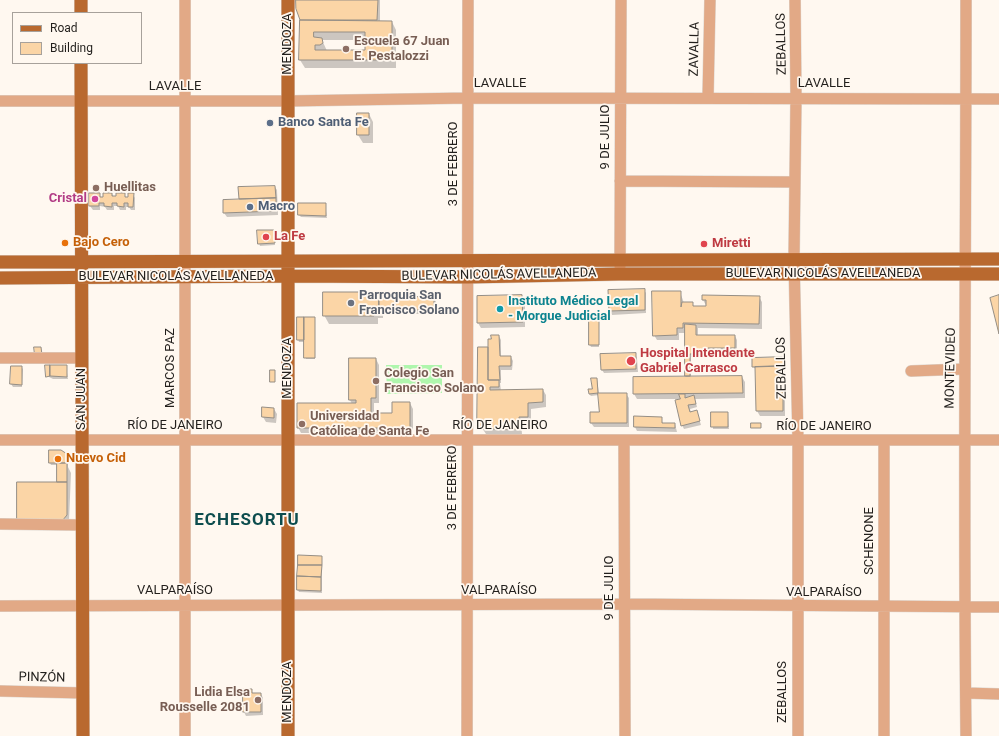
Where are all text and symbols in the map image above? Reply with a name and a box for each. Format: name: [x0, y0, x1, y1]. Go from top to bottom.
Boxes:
legend: [12, 12, 142, 64]
street label: MENDOZA: [280, 13, 296, 75]
street label: ZEBALLOS: [774, 13, 790, 75]
text: Road: [50, 21, 78, 35]
street label: ZAVALLA: [687, 22, 703, 76]
place label: Escuela 67 Juan E. Pestalozzi: [354, 34, 450, 65]
text: Building: [50, 41, 93, 55]
marker: Escuela 67 Juan E. Pestalozzi: [341, 44, 351, 54]
street label: LAVALLE: [474, 76, 526, 92]
street label: LAVALLE: [798, 76, 850, 92]
street label: LAVALLE: [149, 79, 201, 95]
street label: 9 DE JULIO: [598, 105, 614, 169]
place label: Banco Santa Fe: [278, 115, 369, 131]
marker: Banco Santa Fe: [265, 118, 275, 128]
street label: 3 DE FEBRERO: [446, 122, 462, 206]
place label: Huellitas: [104, 180, 156, 196]
marker: Huellitas: [91, 183, 101, 193]
place label: Cristal: [49, 191, 87, 207]
marker: Cristal: [90, 194, 100, 204]
place label: Macro: [258, 199, 295, 215]
marker: Macro: [245, 202, 255, 212]
place label: La Fe: [274, 229, 305, 245]
marker: La Fe: [261, 232, 271, 242]
place label: Bajo Cero: [73, 235, 130, 251]
place label: Miretti: [712, 236, 751, 252]
marker: Bajo Cero: [60, 238, 70, 248]
marker: Miretti: [699, 239, 709, 249]
street label: BULEVAR NICOLÁS AVELLANEDA: [401, 266, 597, 284]
street label: BULEVAR NICOLÁS AVELLANEDA: [726, 266, 920, 282]
street label: BULEVAR NICOLÁS AVELLANEDA: [79, 269, 273, 285]
place label: Parroquia San Francisco Solano: [359, 288, 459, 319]
place label: Instituto Médico Legal - Morgue Judicial: [508, 294, 638, 325]
marker: Parroquia San Francisco Solano: [346, 298, 356, 308]
marker: Instituto Médico Legal - Morgue Judicial: [495, 304, 505, 314]
street label: MONTEVIDEO: [942, 327, 960, 409]
street label: MARCOS PAZ: [163, 328, 179, 408]
street label: MENDOZA: [280, 337, 296, 399]
street label: ZEBALLOS: [774, 337, 790, 399]
place label: Hospital Intendente Gabriel Carrasco: [640, 346, 755, 377]
marker: Hospital Intendente Gabriel Carrasco: [625, 355, 637, 367]
place label: Colegio San Francisco Solano: [384, 366, 484, 397]
street label: SAN JUAN: [74, 368, 90, 430]
marker: Colegio San Francisco Solano: [371, 376, 381, 386]
place label: Universidad Católica de Santa Fe: [310, 409, 429, 440]
street label: RÍO DE JANEIRO: [127, 418, 223, 434]
street label: RÍO DE JANEIRO: [452, 418, 548, 434]
marker: Universidad Católica de Santa Fe: [297, 419, 307, 429]
street label: RÍO DE JANEIRO: [776, 419, 872, 435]
street label: 3 DE FEBRERO: [445, 446, 461, 530]
place label: Nuevo Cid: [66, 451, 126, 467]
marker: Nuevo Cid: [53, 454, 63, 464]
street label: SCHENONE: [862, 507, 878, 575]
district label: ECHESORTU: [194, 511, 300, 531]
street label: 9 DE JULIO: [602, 556, 618, 620]
street label: VALPARAÍSO: [137, 583, 213, 599]
street label: VALPARAÍSO: [461, 583, 537, 599]
street label: VALPARAÍSO: [786, 585, 862, 601]
street label: MENDOZA: [280, 661, 296, 723]
street label: ZEBALLOS: [775, 661, 791, 723]
street label: PINZÓN: [18, 670, 66, 686]
place label: Lidia Elsa Rousselle 2081: [160, 685, 250, 716]
marker: Lidia Elsa Rousselle 2081: [253, 695, 263, 705]

